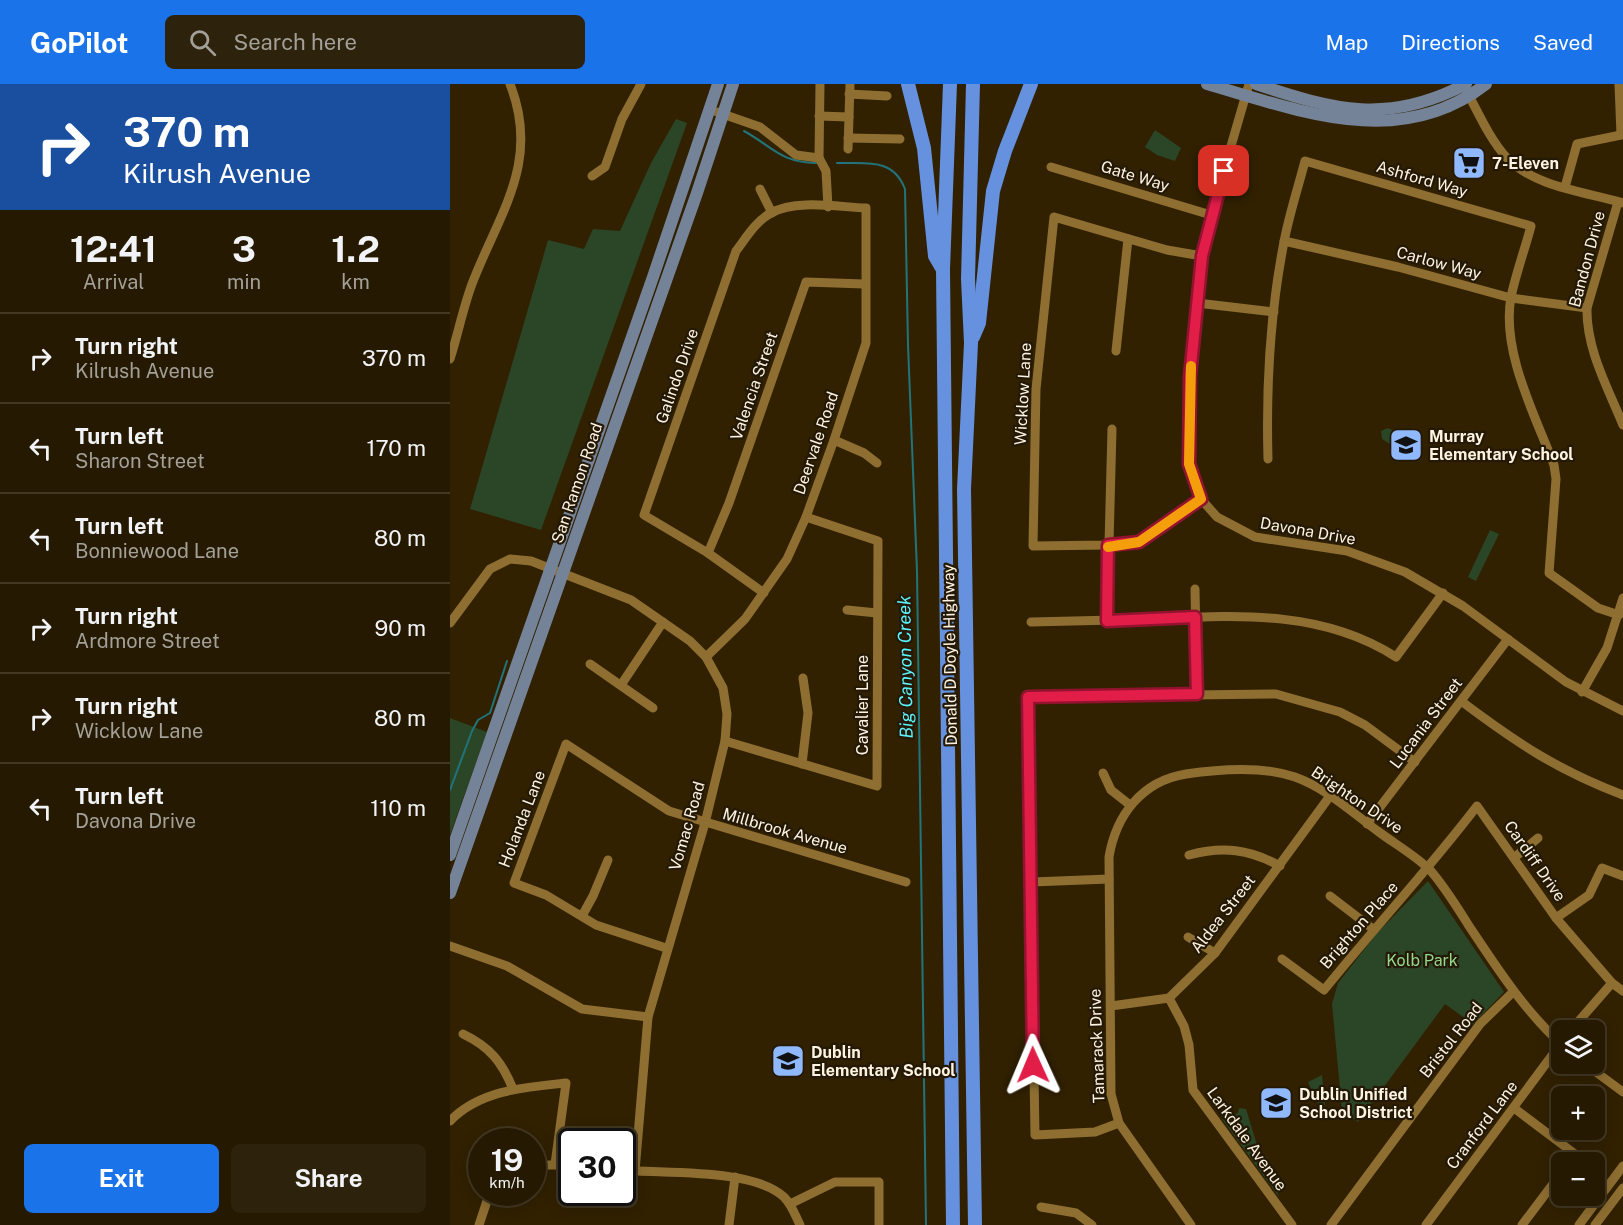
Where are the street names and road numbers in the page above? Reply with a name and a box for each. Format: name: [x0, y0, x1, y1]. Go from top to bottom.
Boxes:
street label: Gate Way: [1099, 157, 1172, 196]
street label: Ashford Way: [1374, 157, 1470, 201]
street label: Bandon Drive: [1565, 209, 1609, 309]
street label: Carlow Way: [1395, 243, 1484, 284]
street label: Galindo Drive: [652, 326, 702, 426]
street label: Valencia Street: [727, 329, 781, 443]
street label: Wicklow Lane: [1011, 342, 1035, 446]
street label: Deervale Road: [790, 389, 842, 497]
street label: San Ramon Road: [547, 420, 607, 546]
street label: Davona Drive: [1259, 513, 1357, 549]
street label: Donald D Doyle Highway: [939, 564, 961, 746]
street label: Cavalier Lane: [853, 655, 872, 755]
street label: Lucania Street: [1386, 674, 1466, 772]
street label: Brighton Drive: [1308, 762, 1406, 838]
street label: Holanda Lane: [495, 768, 549, 870]
street label: Vomac Road: [665, 779, 709, 873]
street label: Millbrook Avenue: [720, 804, 850, 858]
street label: Cardiff Drive: [1500, 817, 1570, 905]
street label: Aldea Street: [1187, 871, 1259, 957]
street label: Brighton Place: [1316, 877, 1402, 973]
street label: Tamarack Drive: [1086, 988, 1108, 1104]
street label: Bristol Road: [1416, 998, 1486, 1082]
street label: Cranford Lane: [1443, 1077, 1521, 1173]
street label: Larkdale Avenue: [1203, 1084, 1291, 1194]

